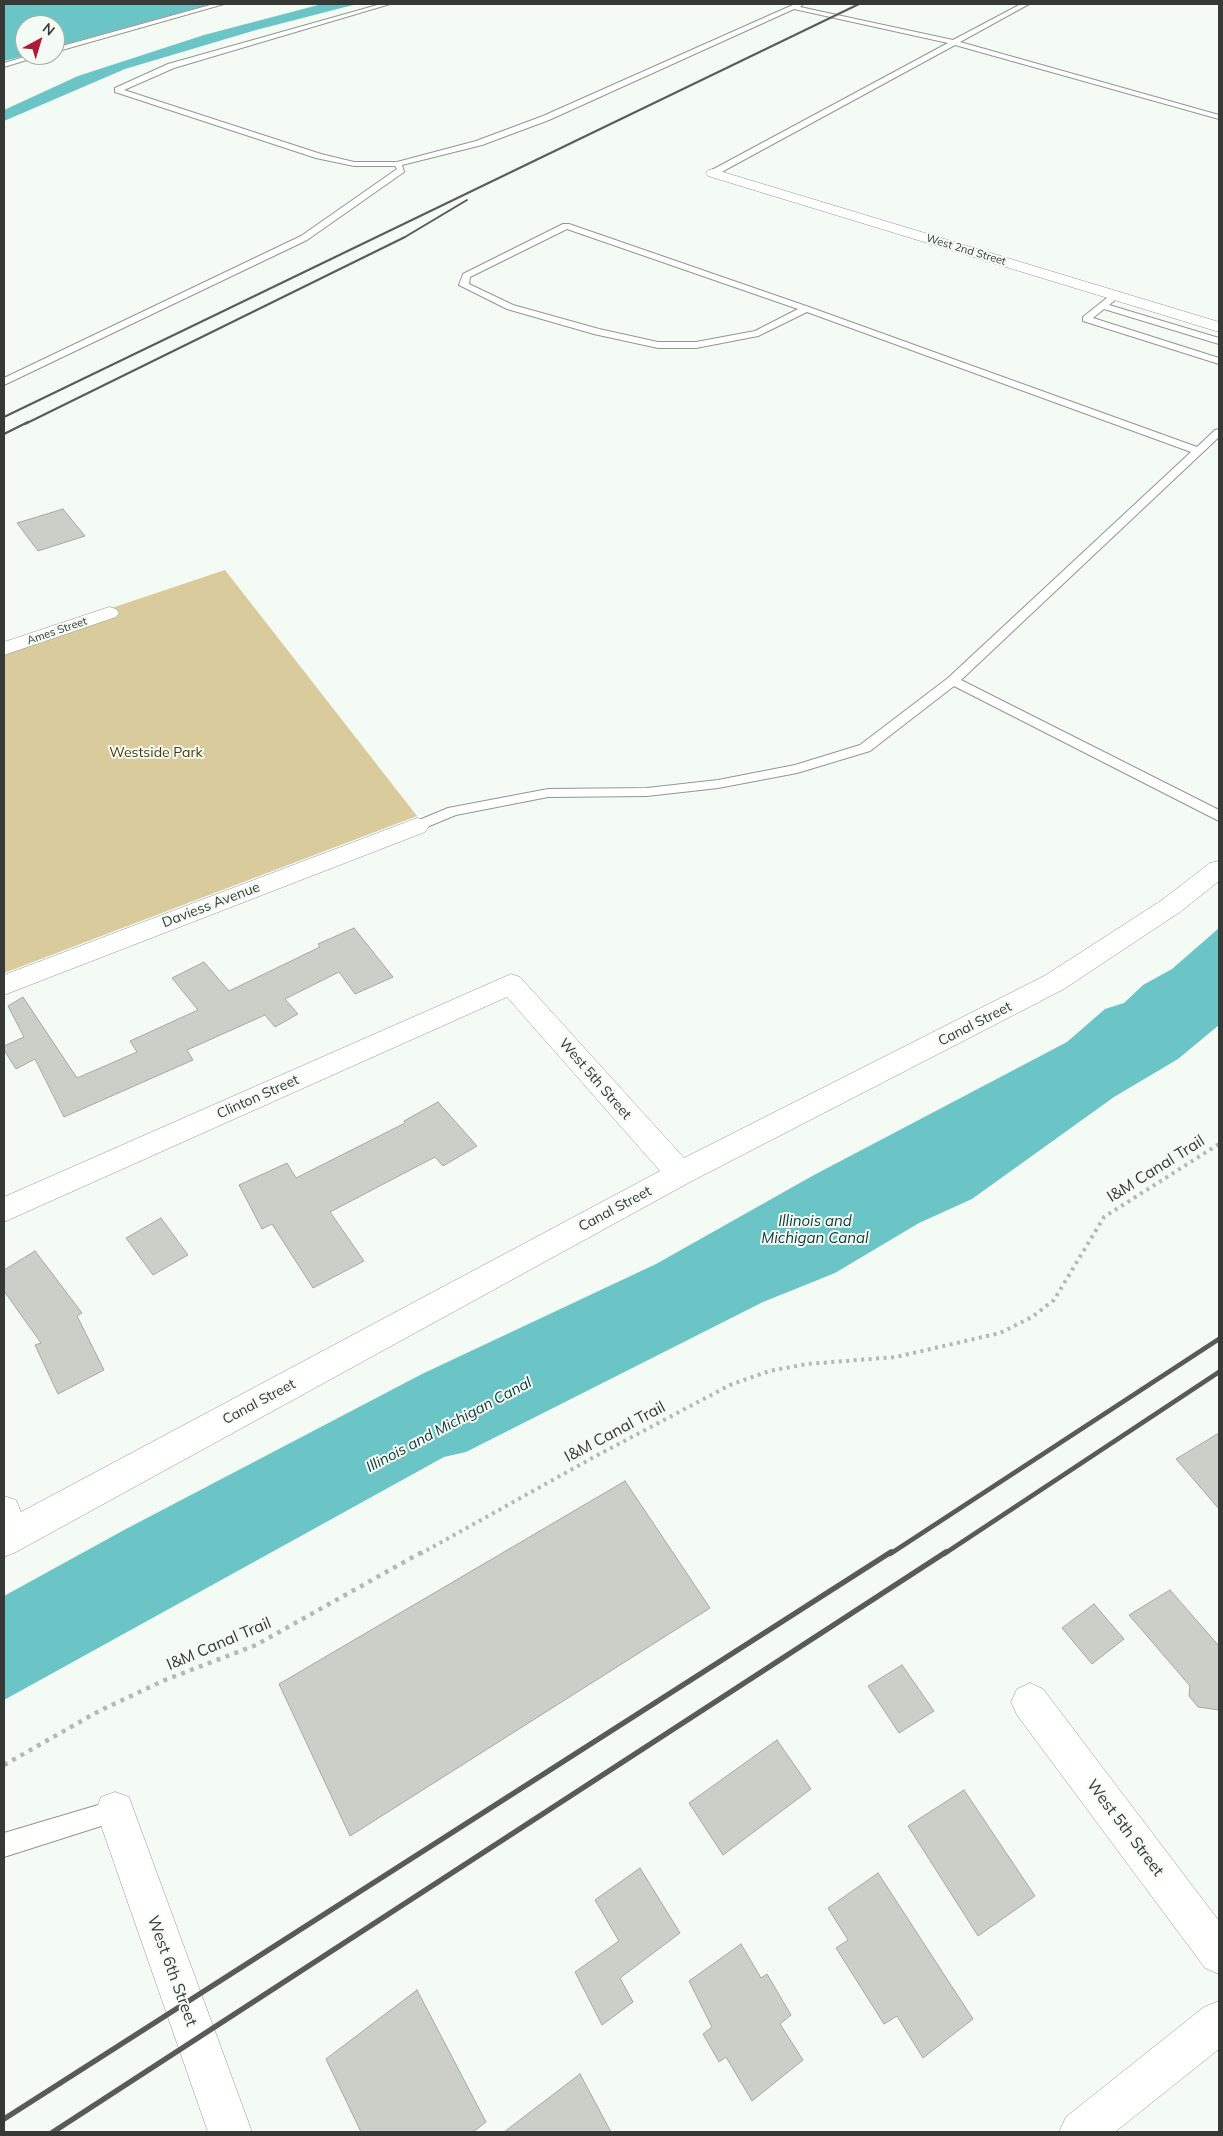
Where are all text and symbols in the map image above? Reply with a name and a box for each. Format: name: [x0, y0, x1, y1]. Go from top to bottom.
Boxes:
north arrow: [15, 15, 65, 65]
text: N: [39, 19, 59, 39]
street label: West 2nd Street: [925, 232, 1007, 268]
street label: Ames Street: [25, 615, 89, 647]
park label: Westside Park: [109, 745, 203, 761]
street label: Daviess Avenue: [160, 879, 262, 931]
street label: Canal Street: [936, 998, 1014, 1050]
street label: West 5th Street: [555, 1035, 635, 1123]
street label: Clinton Street: [214, 1071, 302, 1123]
street label: I&M Canal Trail: [1104, 1131, 1208, 1207]
street label: Canal Street: [576, 1183, 654, 1235]
water label: Illinois and Michigan Canal: [761, 1212, 869, 1247]
water label: Illinois and Michigan Canal: [363, 1374, 535, 1476]
street label: Canal Street: [220, 1376, 298, 1428]
street label: I&M Canal Trail: [561, 1397, 669, 1467]
street label: I&M Canal Trail: [164, 1613, 274, 1675]
street label: West 5th Street: [1082, 1776, 1168, 1880]
street label: West 6th Street: [143, 1913, 201, 2029]

